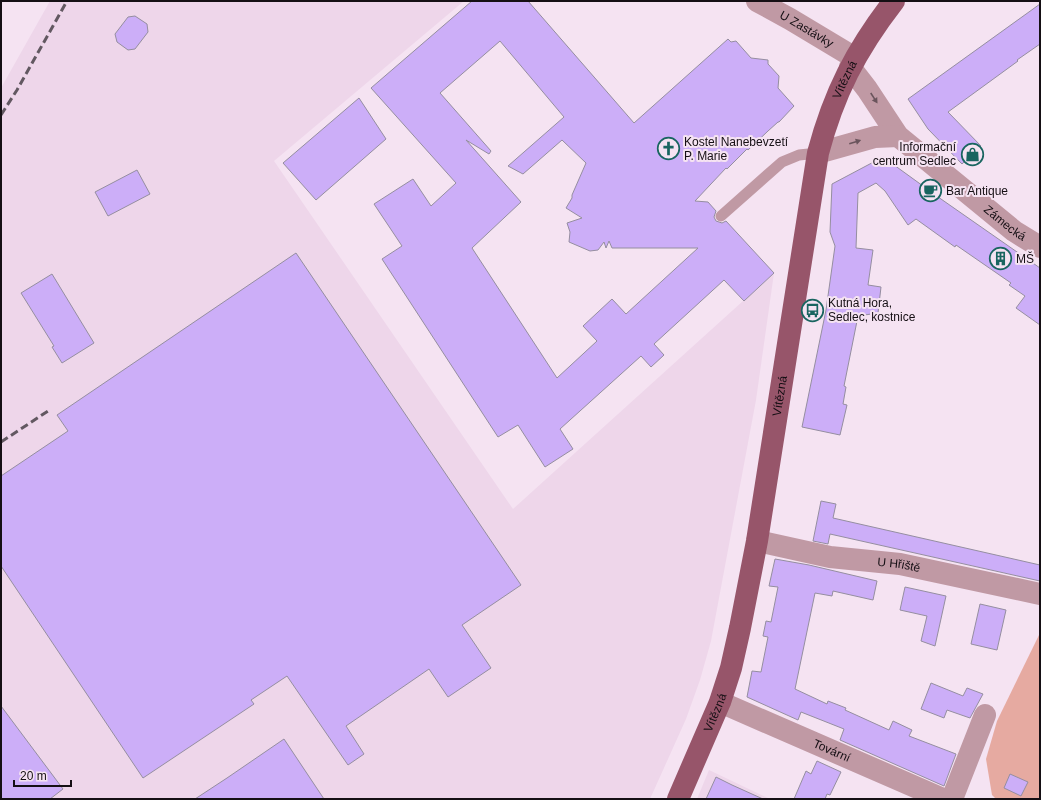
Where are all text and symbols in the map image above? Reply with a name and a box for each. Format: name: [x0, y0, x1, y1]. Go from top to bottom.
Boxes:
street label: U Zastávky: [777, 8, 836, 50]
street label: Vítězná: [830, 58, 860, 101]
one-way arrow: [870, 92, 877, 104]
place label: Kostel Nanebevzetí P. Marie: [684, 135, 789, 163]
church icon: Kostel Nanebevzetí P. Marie: [656, 136, 682, 162]
one-way arrow: [850, 139, 862, 145]
place label: Informační centrum Sedlec: [873, 140, 957, 168]
shop icon: Informační centrum Sedlec: [959, 141, 985, 167]
cafe icon: Bar Antique: [917, 178, 943, 204]
place label: Bar Antique: [946, 184, 1008, 198]
street label: Zámecká: [981, 202, 1029, 244]
building icon: MŠ: [988, 246, 1014, 272]
place label: MŠ: [1016, 251, 1034, 266]
place label: Kutná Hora, Sedlec, kostnice: [828, 296, 916, 324]
bus stop icon: Kutná Hora, Sedlec, kostnice: [800, 297, 826, 323]
street label: Vítězná: [770, 374, 790, 417]
street label: U Hřiště: [877, 555, 922, 575]
street label: Vítězná: [701, 691, 729, 734]
street label: Tovární: [811, 736, 853, 765]
scale bar: [14, 762, 71, 788]
text: 20 m: [20, 769, 47, 783]

